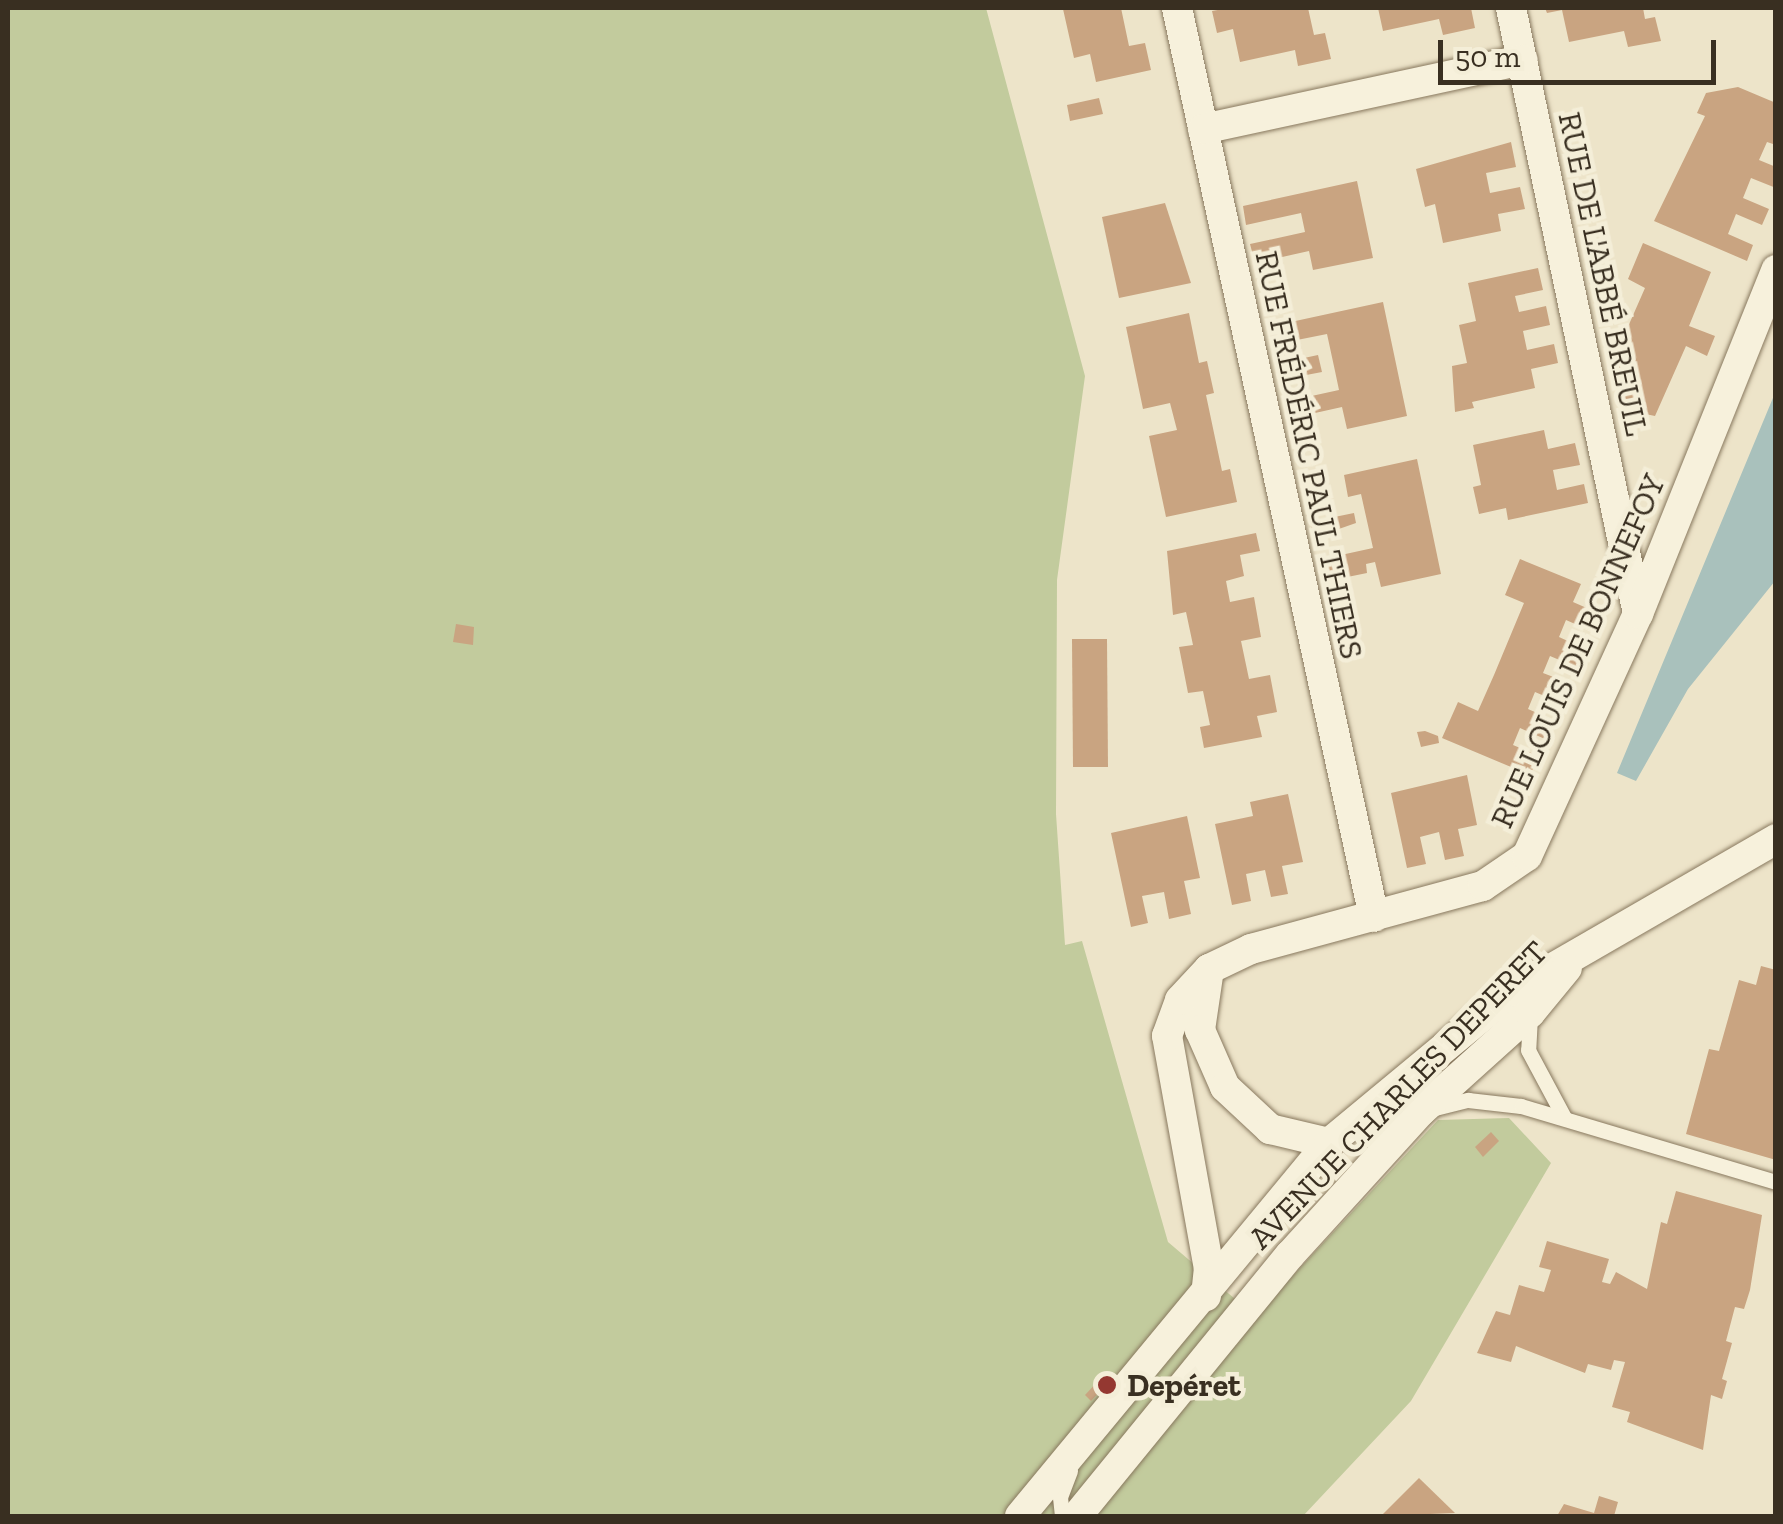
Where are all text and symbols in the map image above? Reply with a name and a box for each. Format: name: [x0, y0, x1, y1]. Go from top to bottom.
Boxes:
scale bar: [1443, 20, 1720, 82]
text: 50 m: [1455, 39, 1520, 75]
street label: RUE DE L'ABBÉ BREUIL: [1550, 109, 1656, 439]
street label: RUE FRÉDÉRIC PAUL THIERS: [1247, 247, 1371, 663]
street label: RUE LOUIS DE BONNEFOY: [1483, 468, 1673, 834]
street label: AVENUE CHARLES DEPERET: [1241, 933, 1555, 1257]
place label: Depéret: [1127, 1366, 1241, 1404]
marker: Depéret: [1096, 1374, 1118, 1396]

